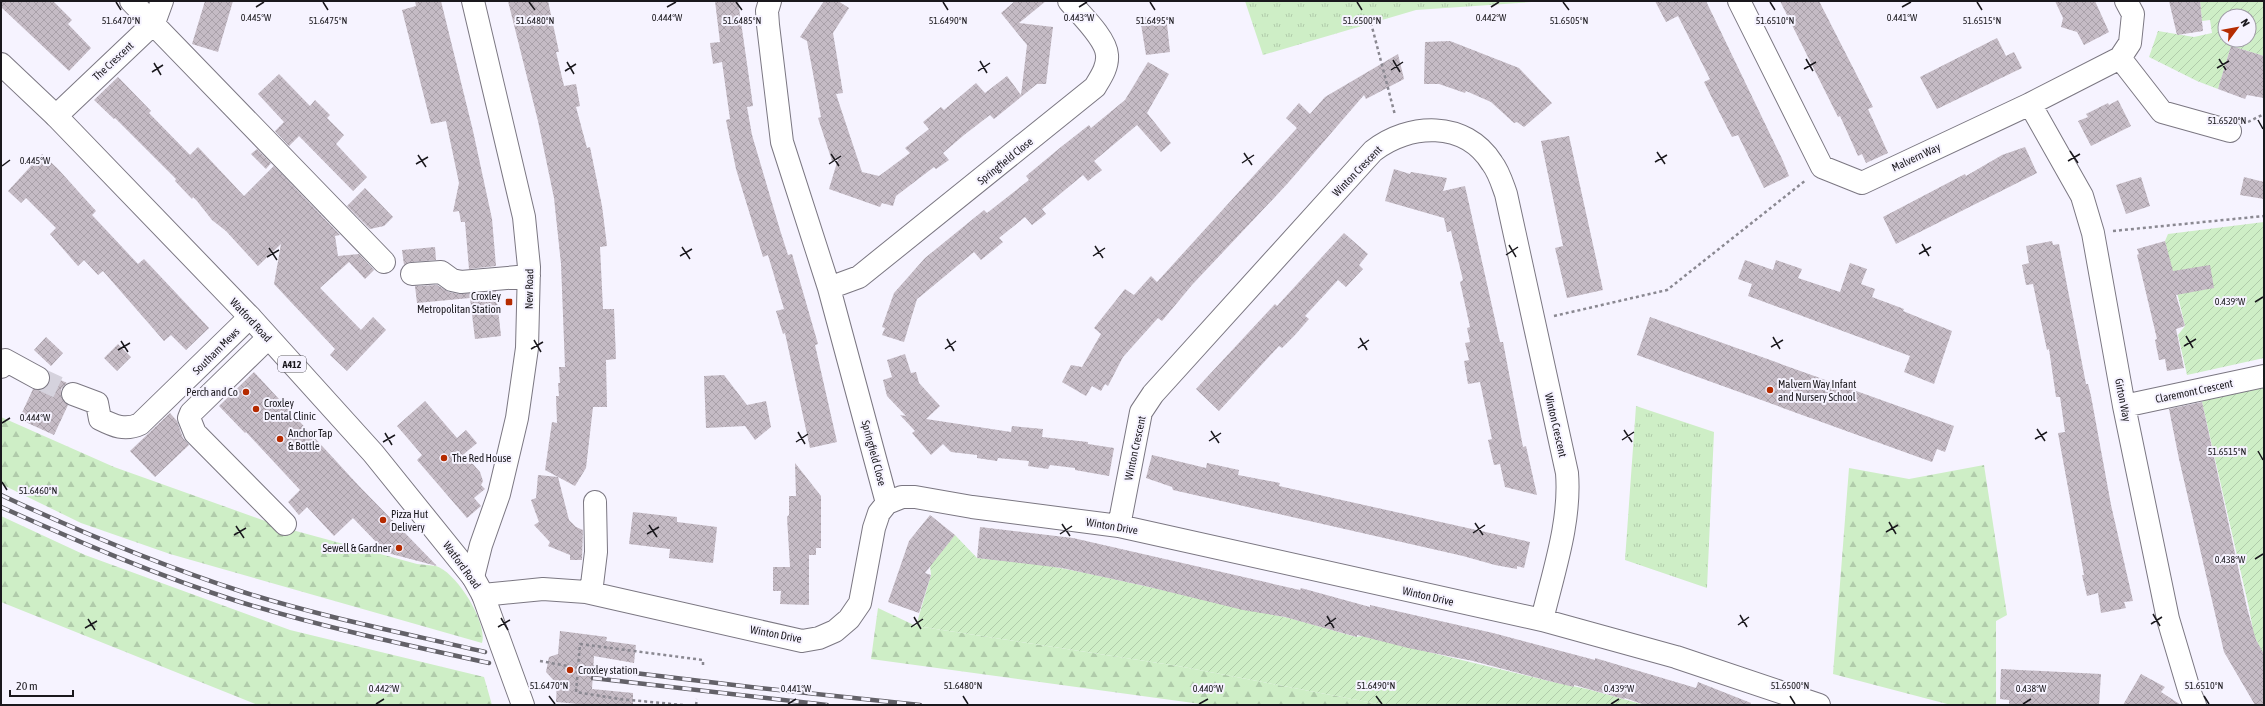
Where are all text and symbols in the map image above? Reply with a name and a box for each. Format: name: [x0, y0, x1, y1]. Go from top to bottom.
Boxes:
north arrow: [2217, 8, 2257, 48]
text: 0.445°W: [241, 12, 272, 23]
text: 0.444°W: [652, 12, 683, 23]
text: 0.443°W: [1064, 12, 1095, 23]
text: 0.442°W: [1476, 12, 1507, 23]
text: 0.441°W: [1887, 12, 1918, 23]
text: 51.6470°N: [102, 15, 140, 26]
text: 51.6475°N: [309, 15, 347, 26]
text: 51.6480°N: [516, 15, 554, 26]
text: 51.6485°N: [723, 15, 761, 26]
text: 51.6490°N: [929, 15, 967, 26]
text: 51.6495°N: [1136, 15, 1174, 26]
text: 51.6500°N: [1343, 15, 1381, 26]
text: 51.6505°N: [1550, 15, 1588, 26]
text: 51.6510°N: [1756, 15, 1794, 26]
text: 51.6515°N: [1963, 15, 2001, 26]
text: N: [2239, 17, 2252, 29]
street label: The Crescent: [90, 39, 136, 83]
text: 51.6520°N: [2208, 115, 2246, 126]
street label: Springfield Close: [975, 135, 1035, 187]
street label: Malvern Way: [1890, 140, 1943, 173]
street label: Winton Crescent: [1330, 143, 1384, 199]
text: 0.445°W: [20, 155, 51, 166]
street label: New Road: [523, 269, 535, 309]
place label: Croxley Metropolitan Station: [417, 290, 501, 315]
street label: Watford Road: [228, 296, 274, 344]
text: 0.439°W: [2215, 296, 2246, 307]
marker: Croxley Metropolitan Station: [504, 297, 514, 307]
street label: Southam Mews: [190, 325, 242, 377]
road number: A412: [278, 356, 306, 372]
street label: Girton Way: [2113, 377, 2133, 423]
street label: Claremont Crescent: [2154, 377, 2234, 405]
place label: Malvern Way Infant and Nursery School: [1778, 378, 1856, 403]
marker: Malvern Way Infant and Nursery School: [1765, 385, 1775, 395]
place label: Perch and Co: [186, 386, 238, 398]
marker: Perch and Co: [241, 387, 251, 397]
street label: Winton Crescent: [1543, 392, 1569, 458]
place label: Croxley Dental Clinic: [264, 397, 316, 422]
marker: Croxley Dental Clinic: [251, 404, 261, 414]
text: 0.444°W: [20, 412, 51, 423]
street label: Winton Crescent: [1122, 415, 1148, 481]
street label: Springfield Close: [859, 419, 889, 487]
place label: Anchor Tap & Bottle: [288, 427, 332, 452]
marker: Anchor Tap & Bottle: [275, 434, 285, 444]
text: 51.6515°N: [2208, 446, 2246, 457]
place label: The Red House: [452, 452, 511, 464]
marker: The Red House: [439, 453, 449, 463]
text: 51.6460°N: [19, 485, 57, 496]
place label: Pizza Hut Delivery: [391, 508, 428, 533]
marker: Pizza Hut Delivery: [378, 515, 388, 525]
street label: Winton Drive: [1085, 516, 1139, 536]
street label: Watford Road: [441, 539, 483, 591]
place label: Sewell & Gardner: [323, 542, 392, 554]
marker: Sewell & Gardner: [394, 543, 404, 553]
text: 0.438°W: [2215, 554, 2246, 565]
street label: Winton Drive: [1401, 584, 1455, 608]
street label: Winton Drive: [749, 623, 803, 645]
place label: Croxley station: [578, 664, 638, 676]
marker: Croxley station: [565, 665, 575, 675]
scale bar: [10, 672, 73, 698]
text: 20 m: [16, 679, 38, 693]
text: 51.6470°N: [530, 680, 568, 691]
text: 51.6480°N: [944, 680, 982, 691]
text: 51.6490°N: [1357, 680, 1395, 691]
text: 51.6500°N: [1771, 680, 1809, 691]
text: 51.6510°N: [2185, 680, 2223, 691]
text: 0.442°W: [369, 683, 400, 694]
text: 0.441°W: [781, 683, 812, 694]
text: 0.440°W: [1193, 683, 1224, 694]
text: 0.439°W: [1604, 683, 1635, 694]
text: 0.438°W: [2016, 683, 2047, 694]

